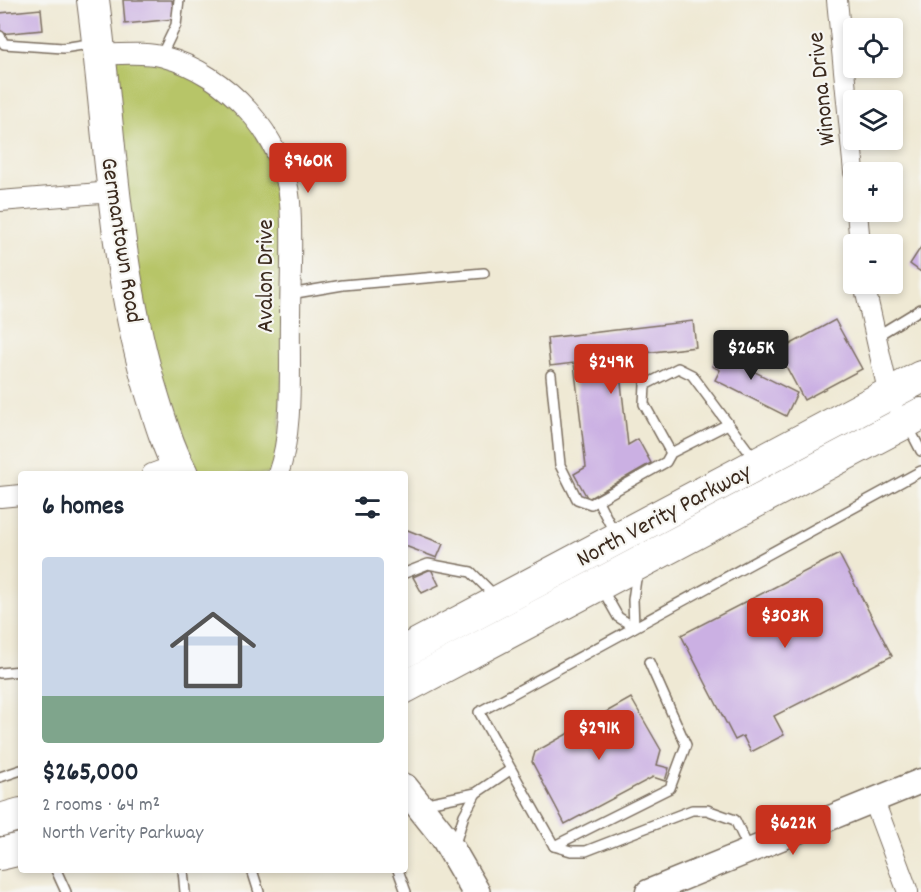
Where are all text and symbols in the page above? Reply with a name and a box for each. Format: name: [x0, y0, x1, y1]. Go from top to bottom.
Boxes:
map controls: [843, 18, 903, 294]
button: locate: [843, 18, 903, 78]
street label: Winona Drive: [800, 30, 846, 147]
button: layers: [843, 90, 903, 150]
pin: $960K: [266, 143, 350, 194]
text: $960K: [283, 148, 333, 176]
street label: Germantown Road: [90, 155, 150, 326]
button: +: [843, 162, 903, 222]
street label: Avalon Drive: [250, 219, 284, 333]
button: −: [843, 234, 903, 294]
pin: $265K: [709, 330, 793, 381]
text: $265K: [727, 335, 775, 363]
pin: $249K: [569, 344, 653, 395]
text: $249K: [588, 349, 634, 377]
street label: North Verity Parkway: [571, 456, 759, 577]
text: 6 homes: [42, 489, 124, 526]
icon: filters: [351, 491, 384, 524]
icon: home: [159, 596, 267, 704]
pin: $303K: [743, 598, 827, 649]
text: $303K: [761, 603, 809, 631]
pin: $291K: [557, 710, 641, 761]
text: $291K: [578, 715, 620, 743]
text: $265,000: [42, 755, 139, 792]
text: 2 rooms · 64 m²: [42, 792, 160, 820]
pin: $622K: [751, 805, 835, 856]
text: $622K: [770, 810, 816, 838]
text: North Verity Parkway: [42, 820, 203, 848]

